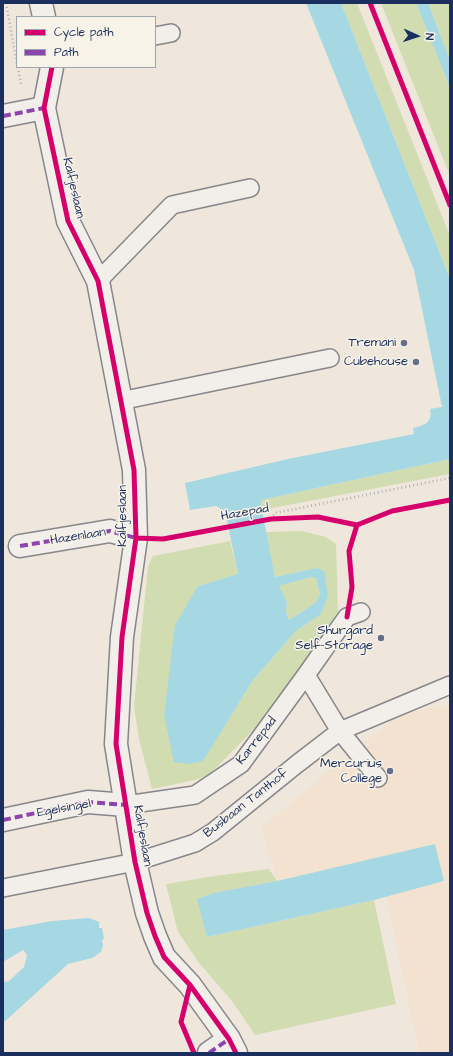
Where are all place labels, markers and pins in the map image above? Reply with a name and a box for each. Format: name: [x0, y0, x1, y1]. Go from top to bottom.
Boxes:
place label: Tremani: [348, 335, 396, 351]
marker: Tremani: [399, 338, 409, 348]
place label: Cubehouse: [344, 354, 408, 370]
marker: Cubehouse: [411, 357, 421, 367]
place label: Shurgard Self-Storage: [295, 623, 373, 654]
marker: Shurgard Self-Storage: [376, 633, 386, 643]
place label: Mercurius College: [320, 756, 382, 787]
marker: Mercurius College: [385, 766, 395, 776]

